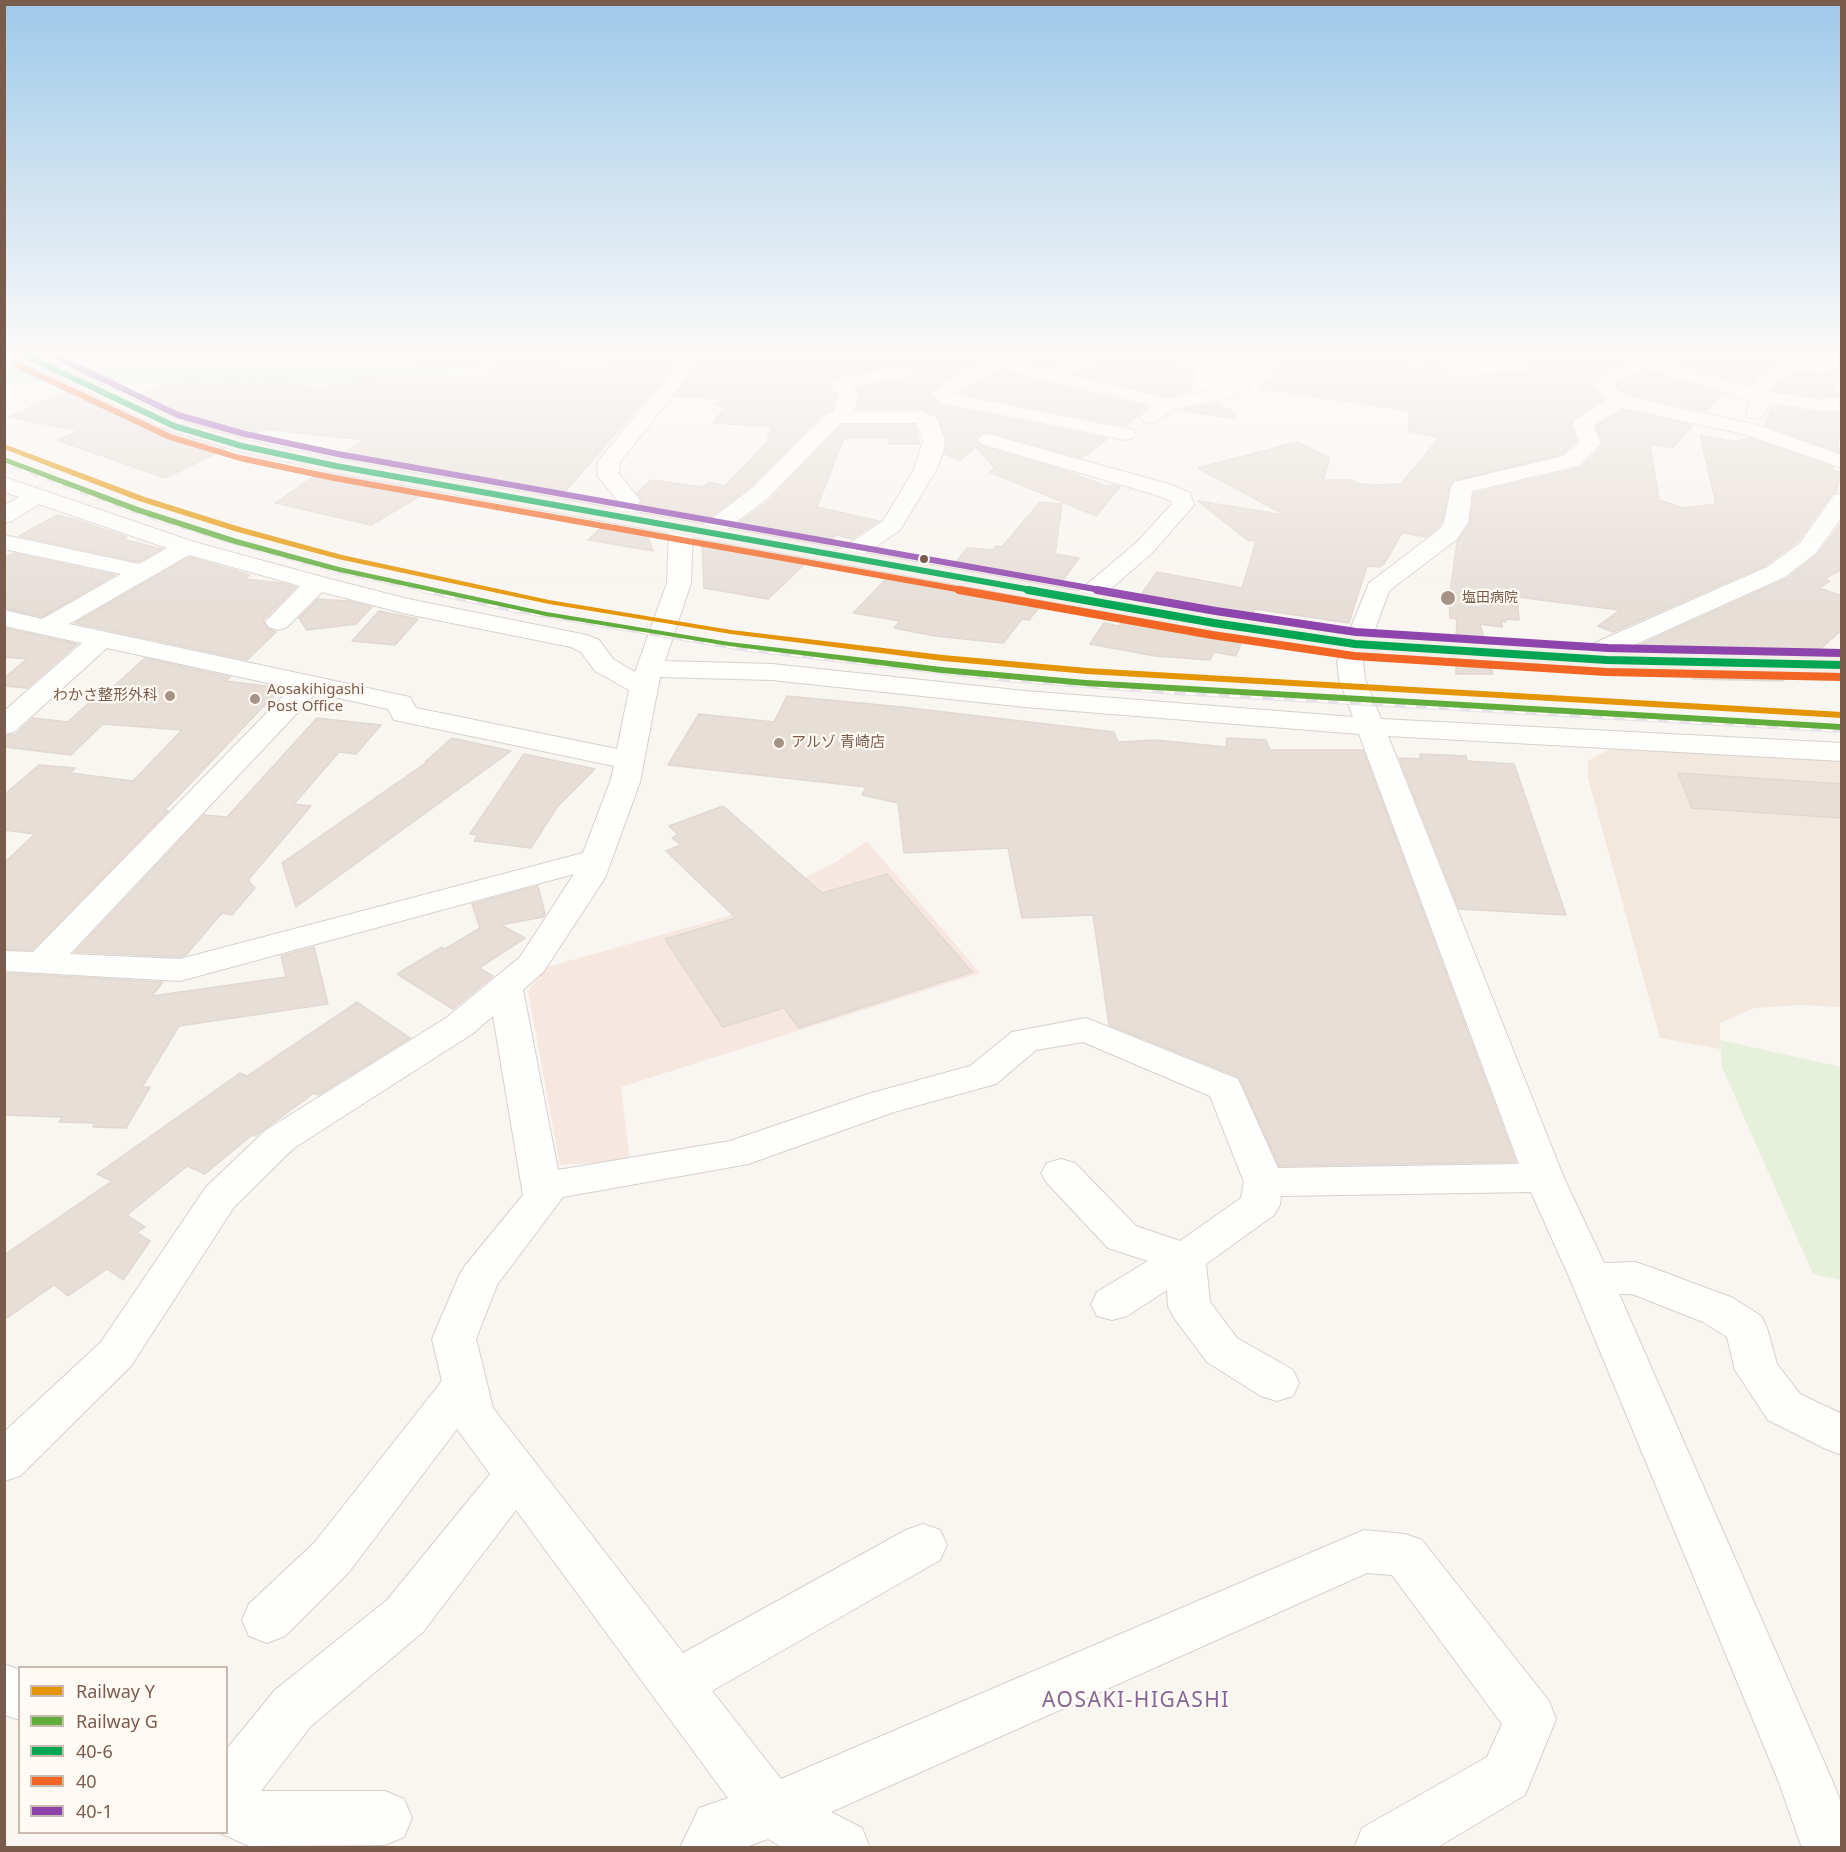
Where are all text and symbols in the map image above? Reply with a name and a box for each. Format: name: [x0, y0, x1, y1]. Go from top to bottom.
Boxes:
unlabelled marker: [918, 553, 930, 565]
marker: 塩田病院: [1439, 589, 1457, 607]
place label: 塩田病院: [1462, 590, 1518, 606]
place label: Aosakihigashi Post Office: [267, 681, 364, 716]
place label: わかさ整形外科: [53, 687, 158, 705]
marker: わかさ整形外科: [163, 689, 177, 703]
marker: Aosakihigashi Post Office: [248, 692, 262, 706]
place label: アルゾ 青崎店: [791, 734, 885, 752]
marker: アルゾ 青崎店: [772, 736, 786, 750]
legend: [18, 1666, 228, 1834]
text: Railway Y: [76, 1679, 155, 1703]
district label: AOSAKI-HIGASHI: [1042, 1688, 1230, 1714]
text: Railway G: [76, 1709, 158, 1733]
text: 40-6: [76, 1739, 113, 1763]
text: 40: [76, 1769, 97, 1793]
text: 40-1: [76, 1799, 113, 1823]

